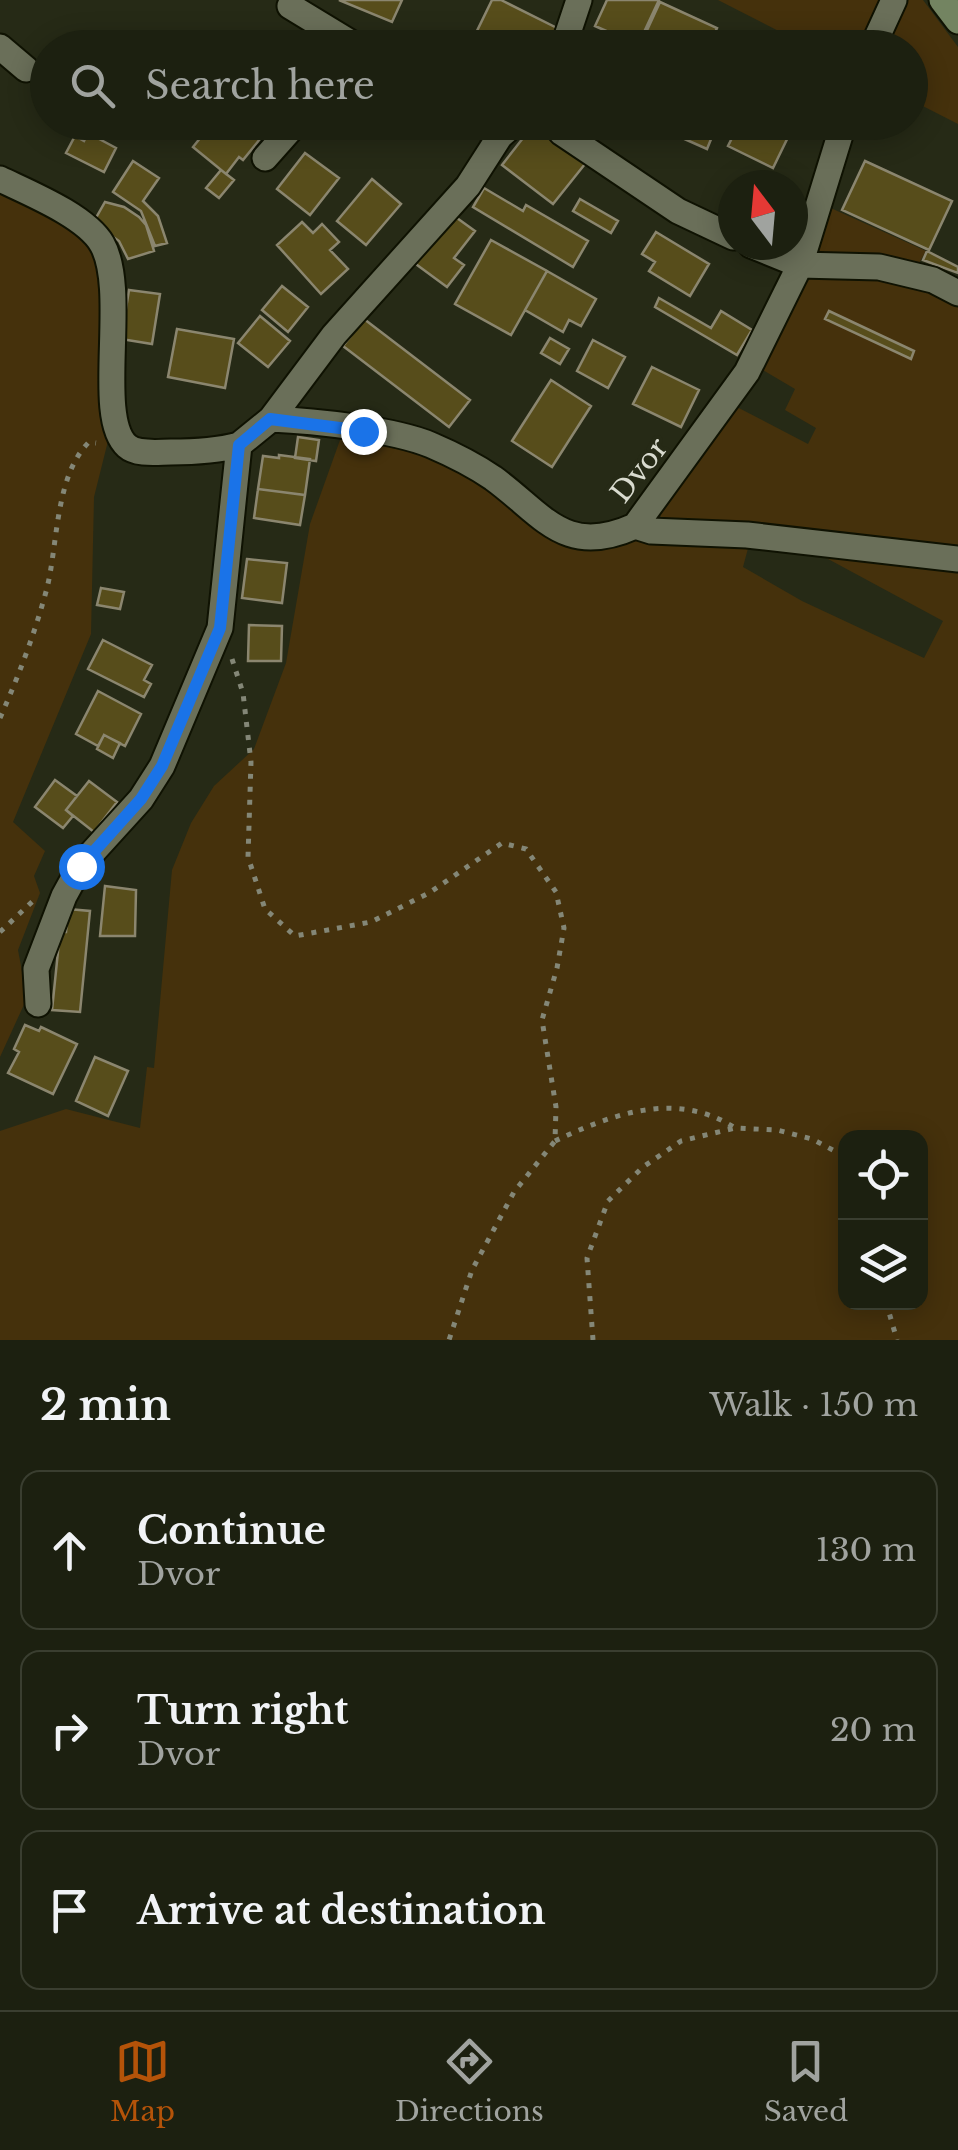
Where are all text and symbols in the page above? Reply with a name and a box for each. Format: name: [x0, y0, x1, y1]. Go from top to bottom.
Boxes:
search box: [30, 30, 928, 140]
icon: search: [65, 58, 120, 113]
text: Search here: [145, 62, 375, 109]
north arrow: [718, 170, 808, 260]
route end: [341, 409, 387, 455]
street label: Dvor: [603, 430, 676, 510]
route start: [59, 844, 105, 890]
map controls: [838, 1130, 928, 1310]
button: locate: [838, 1130, 928, 1220]
button: layers: [838, 1220, 928, 1310]
text: 2 min: [40, 1379, 171, 1431]
text: Walk · 150 m: [709, 1385, 918, 1425]
text: Continue: [137, 1507, 326, 1554]
icon: ahead: [42, 1523, 97, 1578]
text: 130 m: [816, 1530, 916, 1570]
text: Dvor: [137, 1554, 220, 1594]
text: Turn right: [137, 1687, 348, 1734]
icon: right: [42, 1703, 97, 1758]
text: 20 m: [830, 1710, 916, 1750]
text: Dvor: [137, 1734, 220, 1774]
icon: arrive: [42, 1883, 97, 1938]
text: Arrive at destination: [137, 1887, 546, 1934]
tab: Map: [110, 2034, 175, 2129]
tab: Directions: [395, 2034, 544, 2129]
tab: Saved: [764, 2034, 848, 2129]

